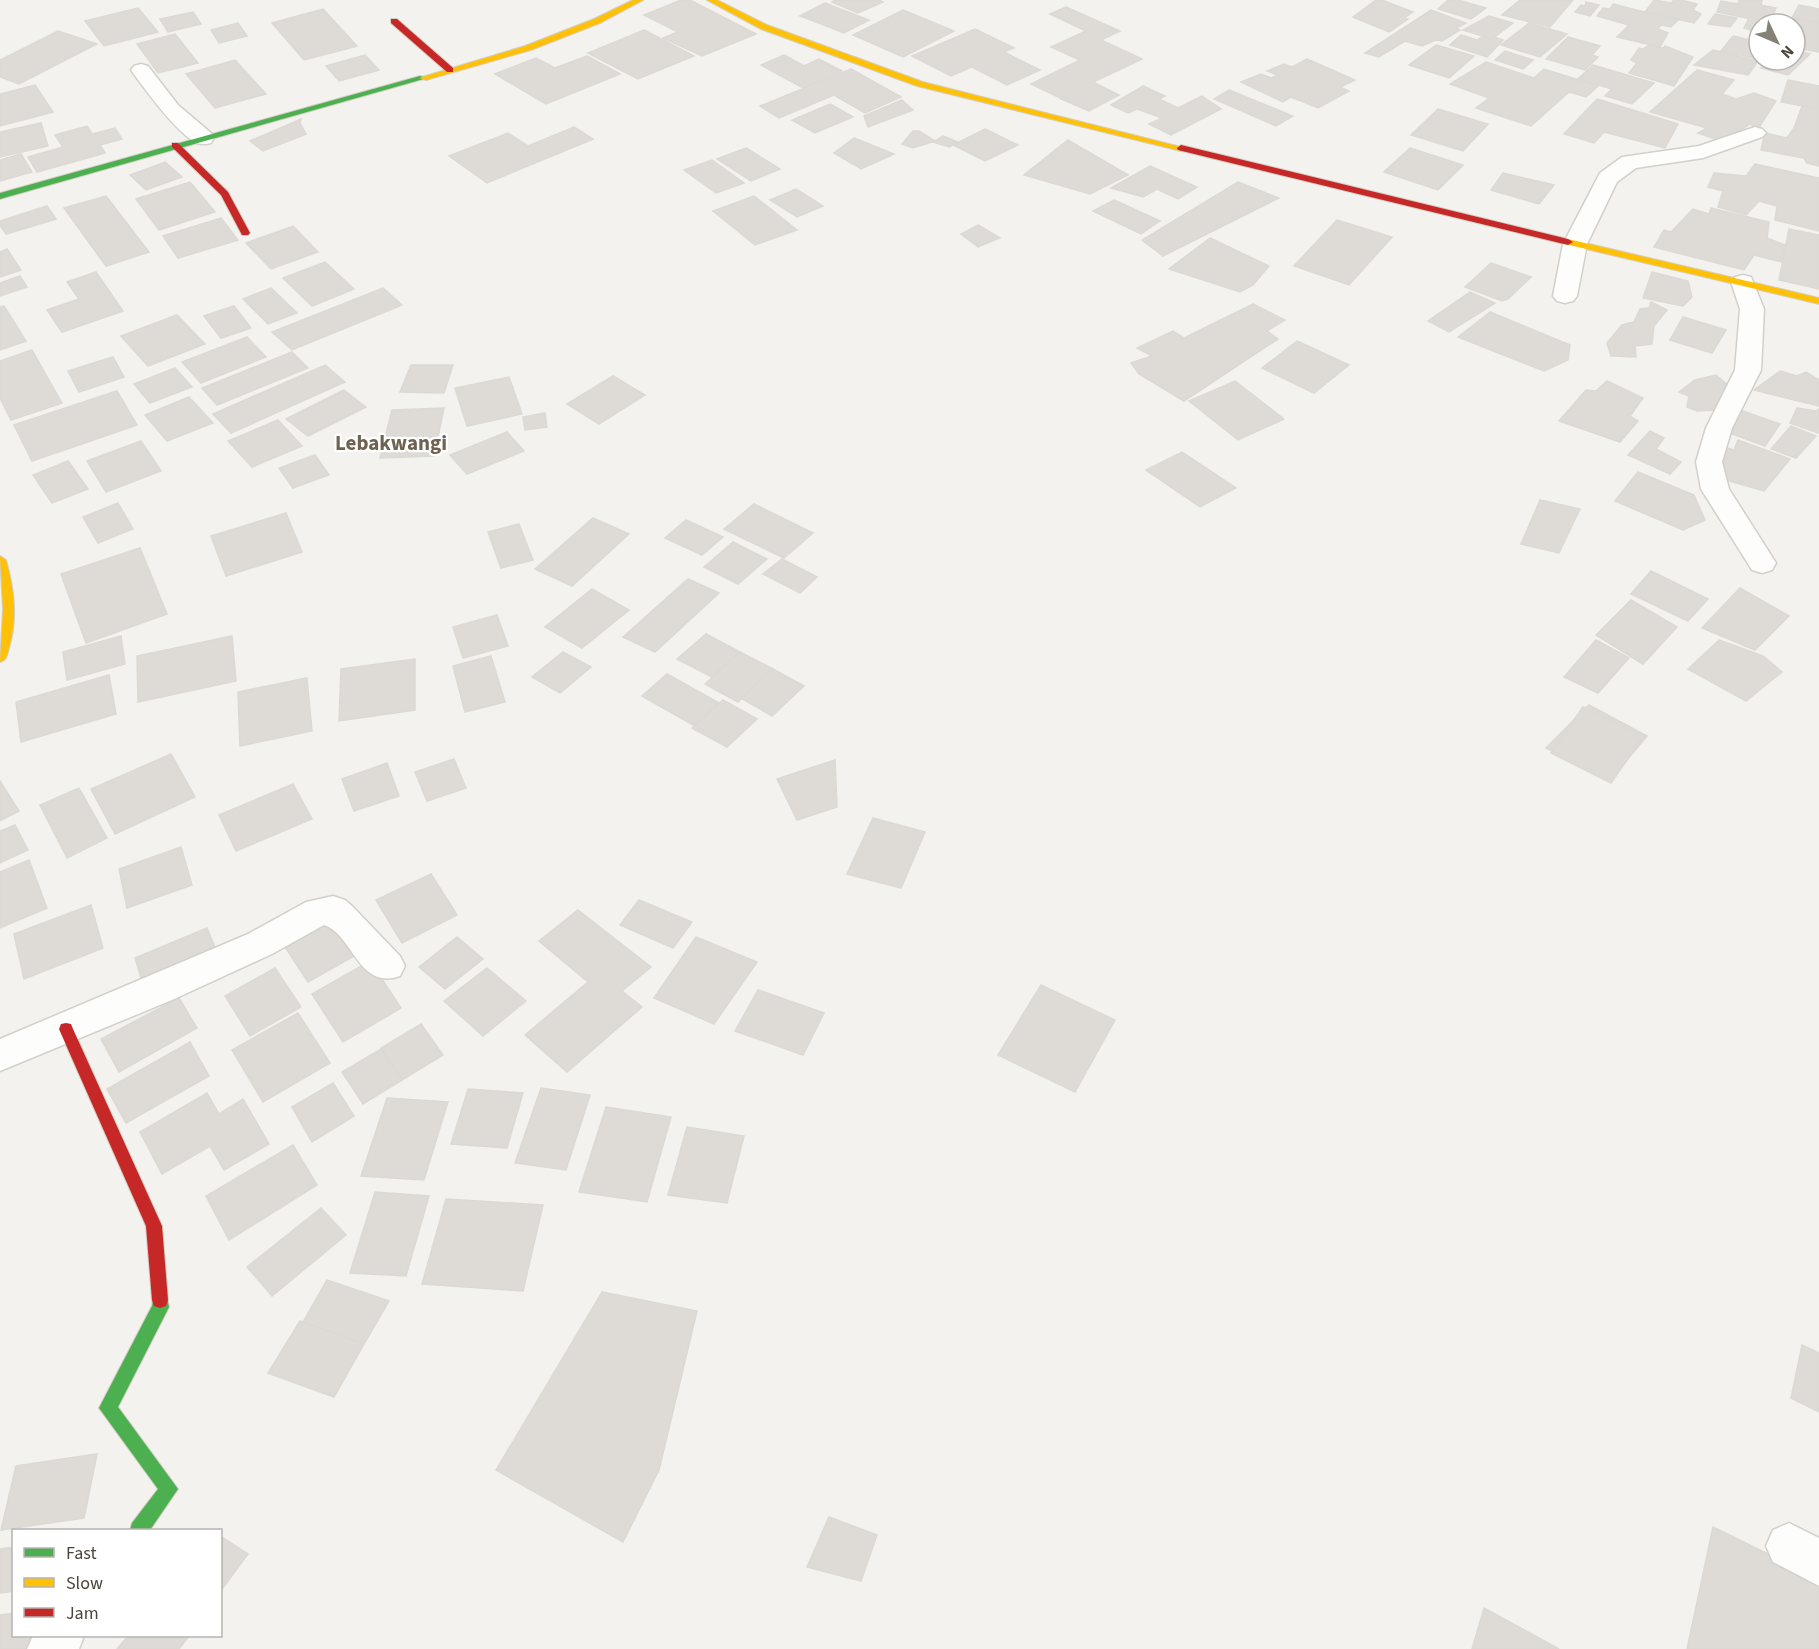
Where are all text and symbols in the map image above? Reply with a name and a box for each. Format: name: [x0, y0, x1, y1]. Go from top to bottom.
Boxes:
north arrow: [1747, 12, 1807, 72]
text: N: [1775, 40, 1799, 63]
district label: Lebakwangi: [335, 428, 447, 458]
legend: [12, 1529, 222, 1637]
text: Fast: [66, 1541, 97, 1566]
text: Slow: [66, 1571, 103, 1596]
text: Jam: [66, 1601, 99, 1626]

